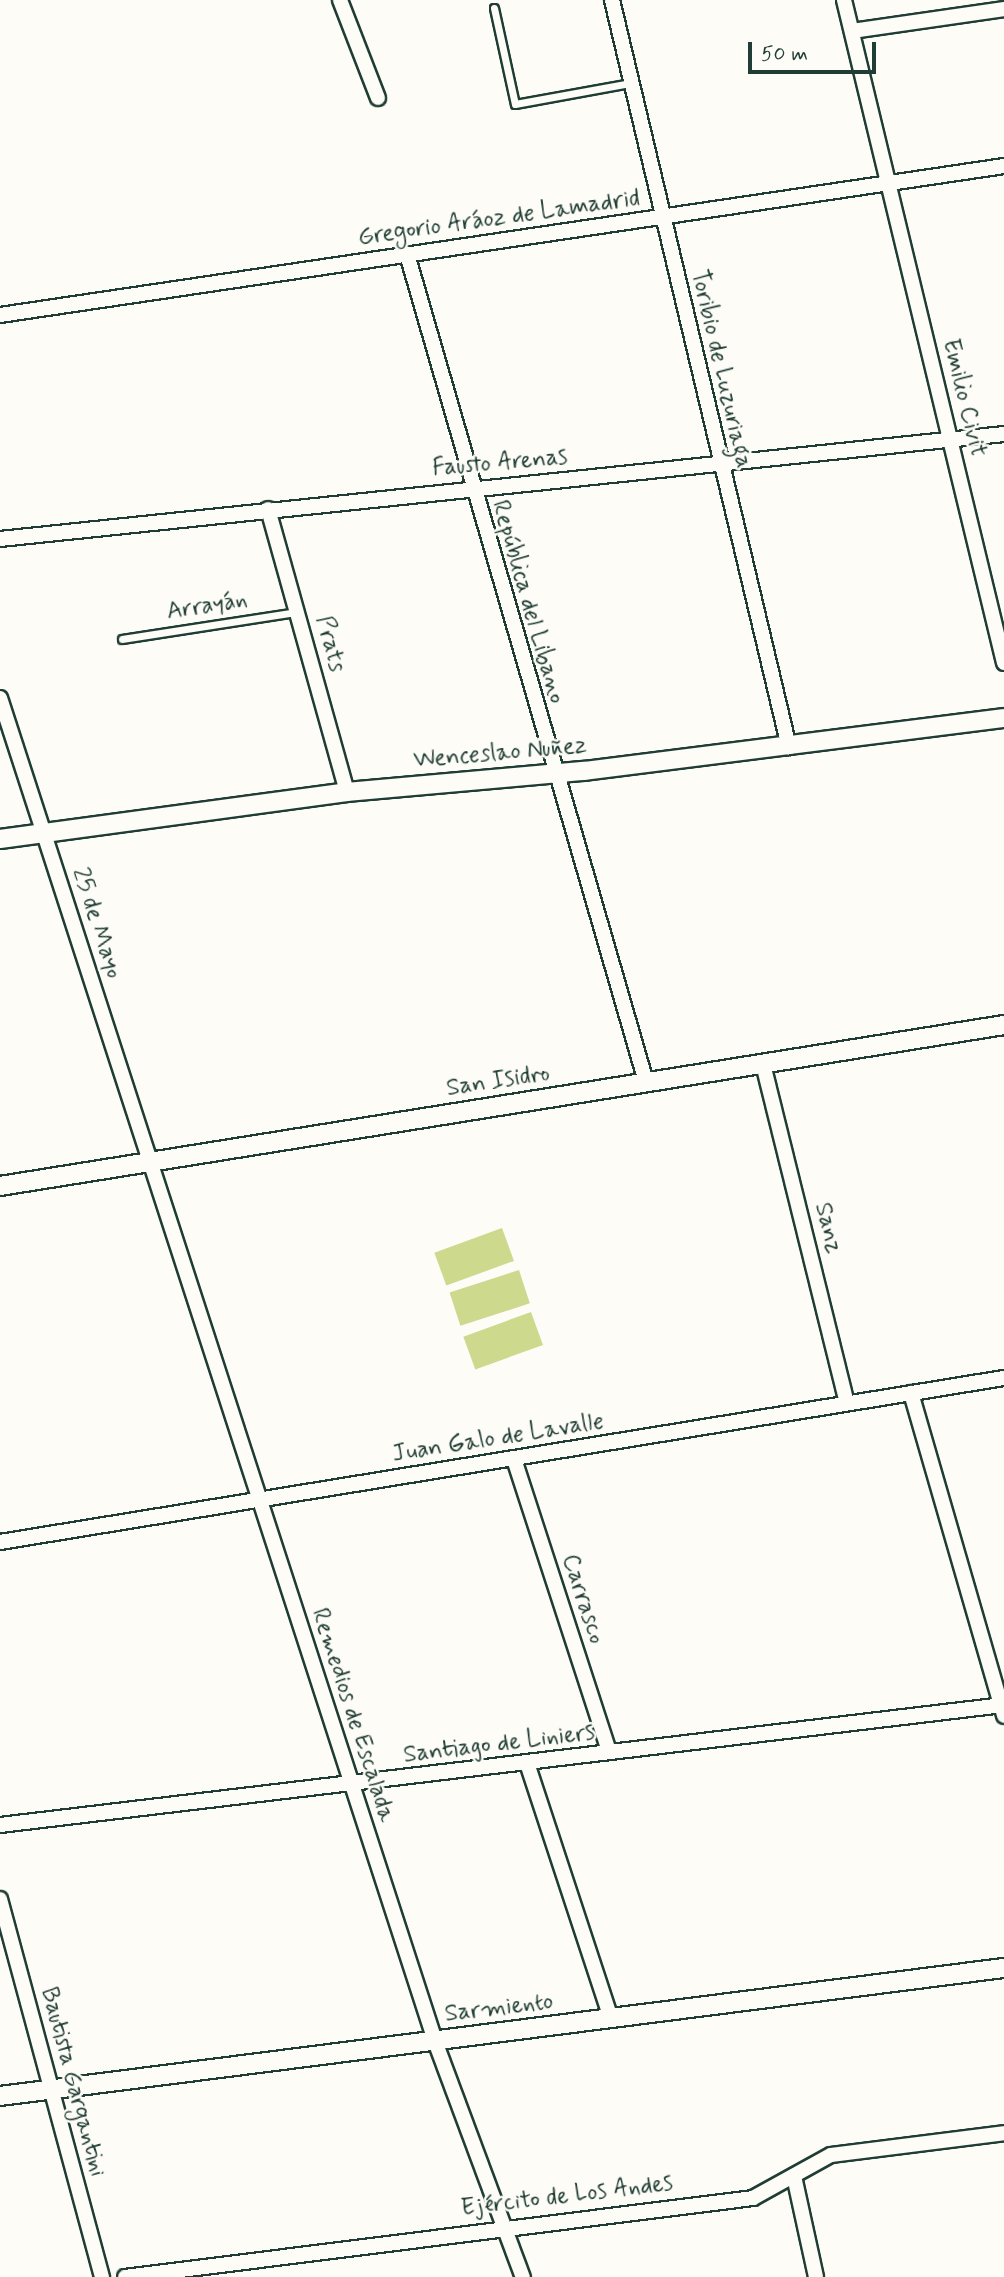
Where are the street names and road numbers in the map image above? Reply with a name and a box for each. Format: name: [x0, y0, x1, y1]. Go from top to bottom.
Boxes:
street label: Gregorio Aráoz de Lamadrid: [355, 184, 643, 252]
street label: Toribio de Luzuriaga: [684, 268, 758, 470]
street label: Emilio Civit: [935, 336, 993, 460]
street label: Fausto Arenas: [430, 443, 570, 483]
street label: República del Libano: [485, 497, 571, 707]
street label: Arrayán: [165, 585, 249, 627]
street label: Prats: [309, 613, 351, 675]
street label: Wenceslao Nuñez: [411, 731, 589, 775]
street label: 25 de Mayo: [65, 864, 129, 982]
street label: San Isidro: [443, 1059, 553, 1103]
street label: Sanz: [808, 1200, 848, 1256]
street label: Juan Galo de Lavalle: [393, 1408, 603, 1468]
street label: Carrasco: [555, 1551, 611, 1647]
street label: Remedios de Escalada: [305, 1605, 401, 1825]
street label: Santiago de Liniers: [400, 1718, 598, 1770]
street label: Bautista Gargantini: [34, 1986, 112, 2178]
street label: Sarmiento: [443, 1987, 555, 2029]
street label: Ejército de Los Andes: [457, 2168, 677, 2224]

